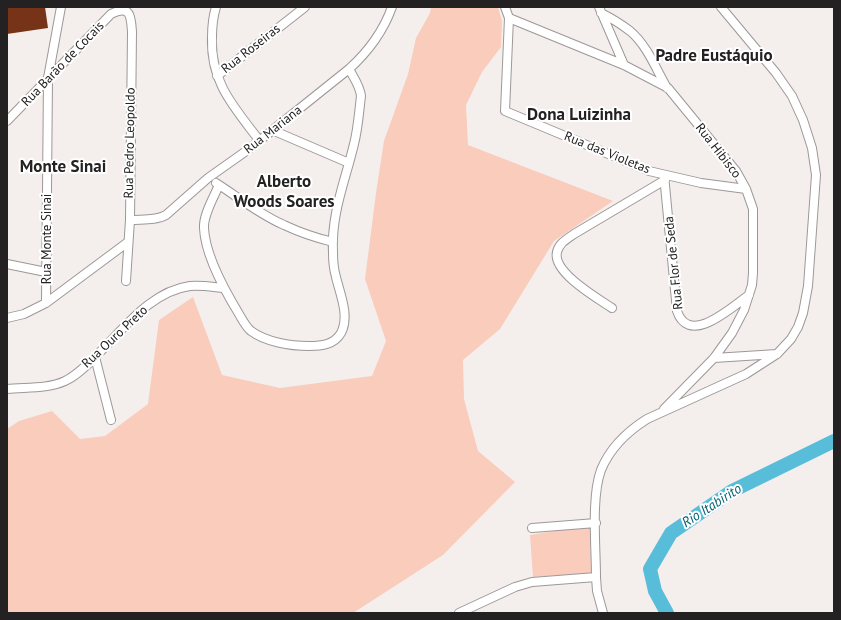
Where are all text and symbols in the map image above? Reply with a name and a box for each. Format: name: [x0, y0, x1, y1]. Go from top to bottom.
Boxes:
street label: Rua Barão de Cocais: [18, 18, 108, 110]
street label: Rua Roseiras: [218, 21, 284, 77]
district label: Padre Eustáquio: [655, 46, 773, 66]
street label: Rua Pedro Leopoldo: [121, 87, 139, 199]
street label: Rua Mariana: [241, 103, 305, 157]
district label: Dona Luizinha: [527, 105, 631, 125]
street label: Rua Hibisco: [692, 120, 744, 182]
street label: Rua das Violetas: [562, 129, 652, 177]
district label: Monte Sinai: [20, 157, 106, 177]
district label: Alberto Woods Soares: [234, 172, 334, 212]
street label: Rua Monte Sinai: [39, 194, 55, 284]
street label: Rua Flor de Seda: [661, 215, 687, 311]
street label: Rua Ouro Preto: [79, 303, 151, 371]
water label: Rio Itabirito: [679, 481, 745, 531]

